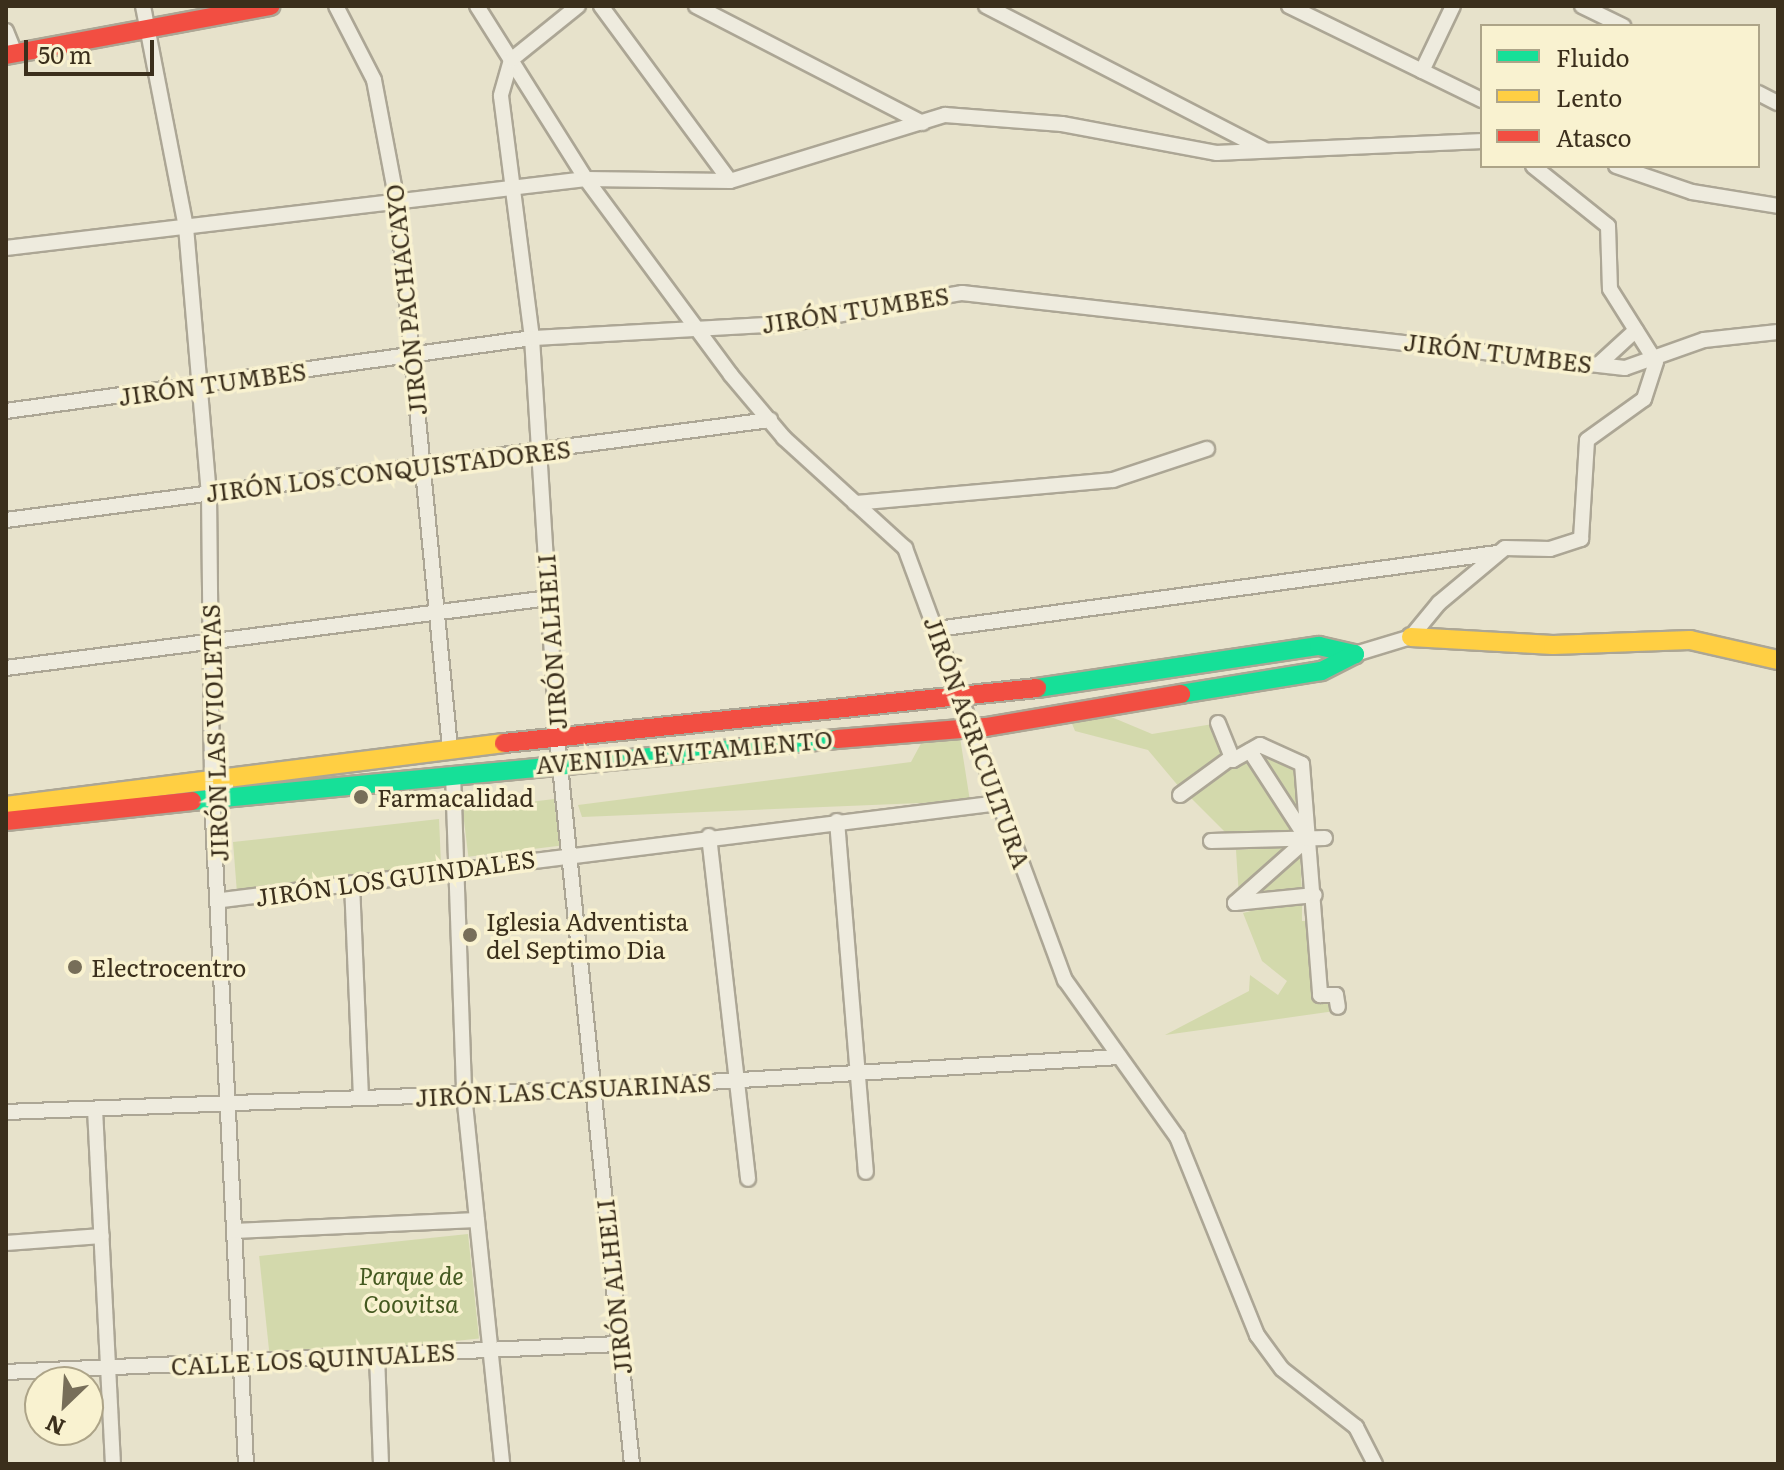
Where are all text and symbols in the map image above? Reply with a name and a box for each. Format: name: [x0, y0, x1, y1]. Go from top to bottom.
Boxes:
scale bar: [28, 24, 158, 74]
legend: [1480, 24, 1760, 168]
text: 50 m: [38, 36, 92, 71]
text: Fluido: [1556, 39, 1630, 74]
text: Lento: [1556, 79, 1622, 114]
text: Atasco: [1556, 119, 1631, 154]
street label: JIRÓN PACHACAYO: [379, 183, 431, 417]
street label: JIRÓN TUMBES: [759, 280, 951, 338]
street label: JIRÓN TUMBES: [1402, 326, 1594, 378]
street label: JIRÓN TUMBES: [116, 356, 308, 410]
street label: JIRÓN LOS CONQUISTADORES: [204, 433, 572, 507]
street label: JIRÓN ALHELI: [530, 553, 572, 731]
street label: JIRÓN LAS VIOLETAS: [195, 604, 233, 862]
street label: JIRÓN AGRICULTURA: [919, 612, 1037, 872]
street label: AVENIDA EVITAMIENTO: [534, 724, 834, 778]
place label: Farmacalidad: [377, 783, 534, 811]
marker: Farmacalidad: [352, 788, 370, 806]
street label: JIRÓN LOS GUINDALES: [253, 843, 537, 911]
place label: Iglesia Adventista del Septimo Dia: [486, 907, 689, 963]
marker: Iglesia Adventista del Septimo Dia: [461, 926, 479, 944]
place label: Electrocentro: [91, 953, 246, 981]
marker: Electrocentro: [66, 958, 84, 976]
street label: JIRÓN LAS CASUARINAS: [414, 1067, 712, 1111]
street label: JIRÓN ALHELI: [589, 1198, 637, 1376]
park label: Parque de Coovitsa: [358, 1261, 464, 1317]
street label: CALLE LOS QUINUALES: [170, 1336, 456, 1380]
north arrow: [24, 1366, 104, 1446]
text: N: [39, 1408, 70, 1445]

